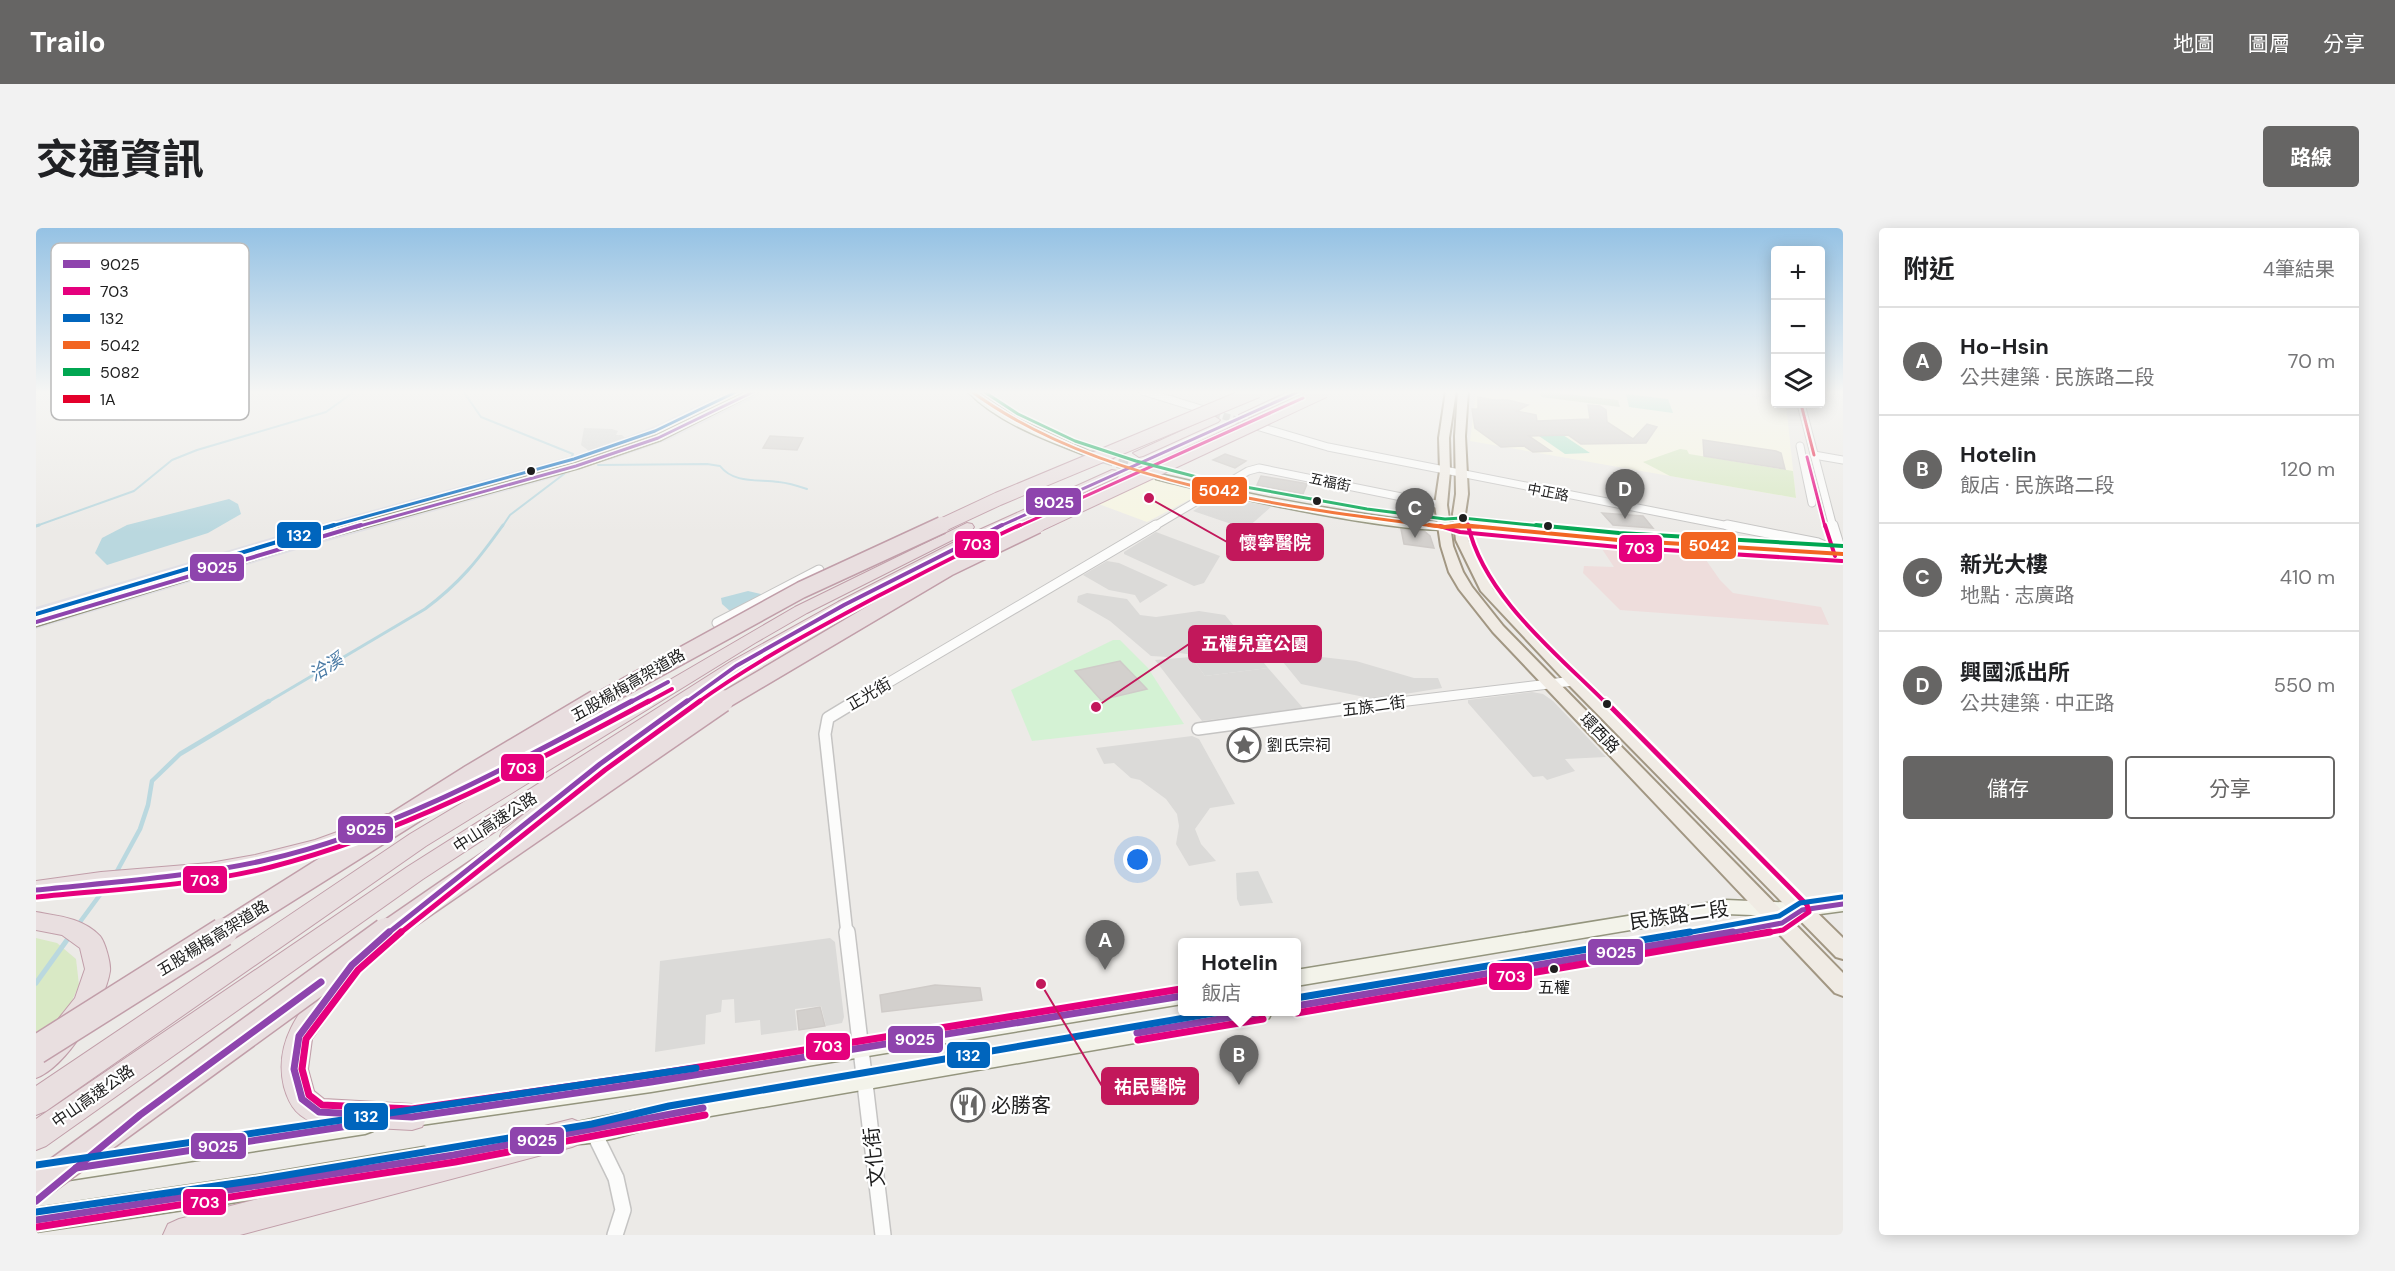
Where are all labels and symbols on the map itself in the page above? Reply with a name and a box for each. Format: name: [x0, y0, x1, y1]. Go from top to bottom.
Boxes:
legend: [51, 243, 249, 420]
text: 9025: [100, 254, 140, 275]
text: 703: [100, 281, 129, 302]
text: 132: [100, 308, 124, 329]
text: 5042: [100, 335, 140, 356]
text: 5082: [100, 362, 139, 383]
text: 1A: [100, 389, 116, 410]
unlabelled marker: [525, 465, 537, 477]
street label: 五福街: [1308, 469, 1352, 495]
pin: D: [1606, 470, 1644, 519]
line badge: 5042: [1191, 476, 1248, 505]
street label: 中正路: [1526, 479, 1570, 505]
text: 5042: [1199, 480, 1239, 501]
line badge: 9025: [1025, 487, 1082, 516]
pin: C: [1396, 488, 1434, 538]
text: 9025: [1034, 492, 1074, 513]
unlabelled marker: [1311, 495, 1323, 507]
unlabelled marker: [1457, 512, 1469, 524]
unlabelled marker: [1542, 520, 1554, 532]
line badge: 132: [276, 521, 322, 549]
callout: 懷寧醫院: [1227, 524, 1323, 560]
text: 132: [287, 525, 311, 546]
line badge: 703: [954, 530, 1000, 559]
text: 懷寧醫院: [1239, 531, 1311, 555]
line badge: 5042: [1680, 531, 1737, 560]
text: 703: [962, 534, 992, 555]
line badge: 703: [1618, 534, 1663, 563]
text: 5042: [1689, 535, 1729, 556]
text: 703: [1625, 538, 1655, 559]
line badge: 9025: [189, 553, 245, 582]
text: 9025: [197, 557, 237, 578]
callout: 五權兒童公園: [1189, 626, 1321, 662]
text: 五權兒童公園: [1201, 632, 1309, 656]
street label: 五股楊梅高架道路: [567, 644, 689, 726]
water label: 洽溪: [304, 646, 350, 687]
street label: 正光街: [843, 673, 895, 715]
street label: 五族二街: [1341, 691, 1407, 721]
unlabelled marker: [1601, 698, 1613, 710]
street label: 環西路: [1576, 708, 1624, 758]
place icon: 劉氏宗祠: [1226, 727, 1262, 763]
place label: 劉氏宗祠: [1267, 735, 1331, 756]
line badge: 703: [500, 753, 545, 782]
text: 703: [507, 758, 537, 779]
street label: 中山高速公路: [449, 787, 541, 857]
line badge: 9025: [337, 815, 394, 844]
text: 9025: [346, 819, 386, 840]
your location: [1123, 845, 1152, 874]
line badge: 703: [182, 865, 228, 894]
text: 703: [190, 870, 220, 891]
street label: 五股楊梅高架道路: [153, 895, 273, 981]
street label: 民族路二段: [1628, 895, 1730, 935]
pin: A: [1086, 920, 1124, 970]
line badge: 9025: [1587, 938, 1644, 966]
text: 9025: [1596, 942, 1636, 963]
line badge: 703: [1488, 962, 1533, 991]
marker: 五權: [1548, 963, 1560, 975]
text: 703: [1496, 966, 1526, 987]
place label: 五權: [1538, 977, 1570, 998]
line badge: 9025: [887, 1025, 944, 1054]
text: 9025: [895, 1029, 935, 1050]
line badge: 703: [805, 1032, 851, 1061]
text: 703: [813, 1036, 843, 1057]
pin: B: [1220, 1036, 1258, 1085]
line badge: 132: [946, 1041, 991, 1069]
text: 132: [956, 1045, 980, 1066]
street label: 中山高速公路: [48, 1060, 138, 1132]
callout: 祐民醫院: [1102, 1068, 1198, 1104]
text: 祐民醫院: [1114, 1075, 1186, 1099]
restaurant icon: 必勝客: [950, 1087, 986, 1123]
place label: 必勝客: [991, 1092, 1051, 1118]
line badge: 132: [343, 1102, 389, 1131]
text: 132: [354, 1106, 378, 1127]
line badge: 9025: [509, 1126, 565, 1155]
street label: 文化街: [858, 1126, 890, 1188]
text: 9025: [517, 1130, 557, 1151]
line badge: 9025: [190, 1132, 247, 1160]
text: 9025: [198, 1136, 238, 1157]
line badge: 703: [182, 1188, 227, 1216]
text: 703: [190, 1192, 220, 1213]

